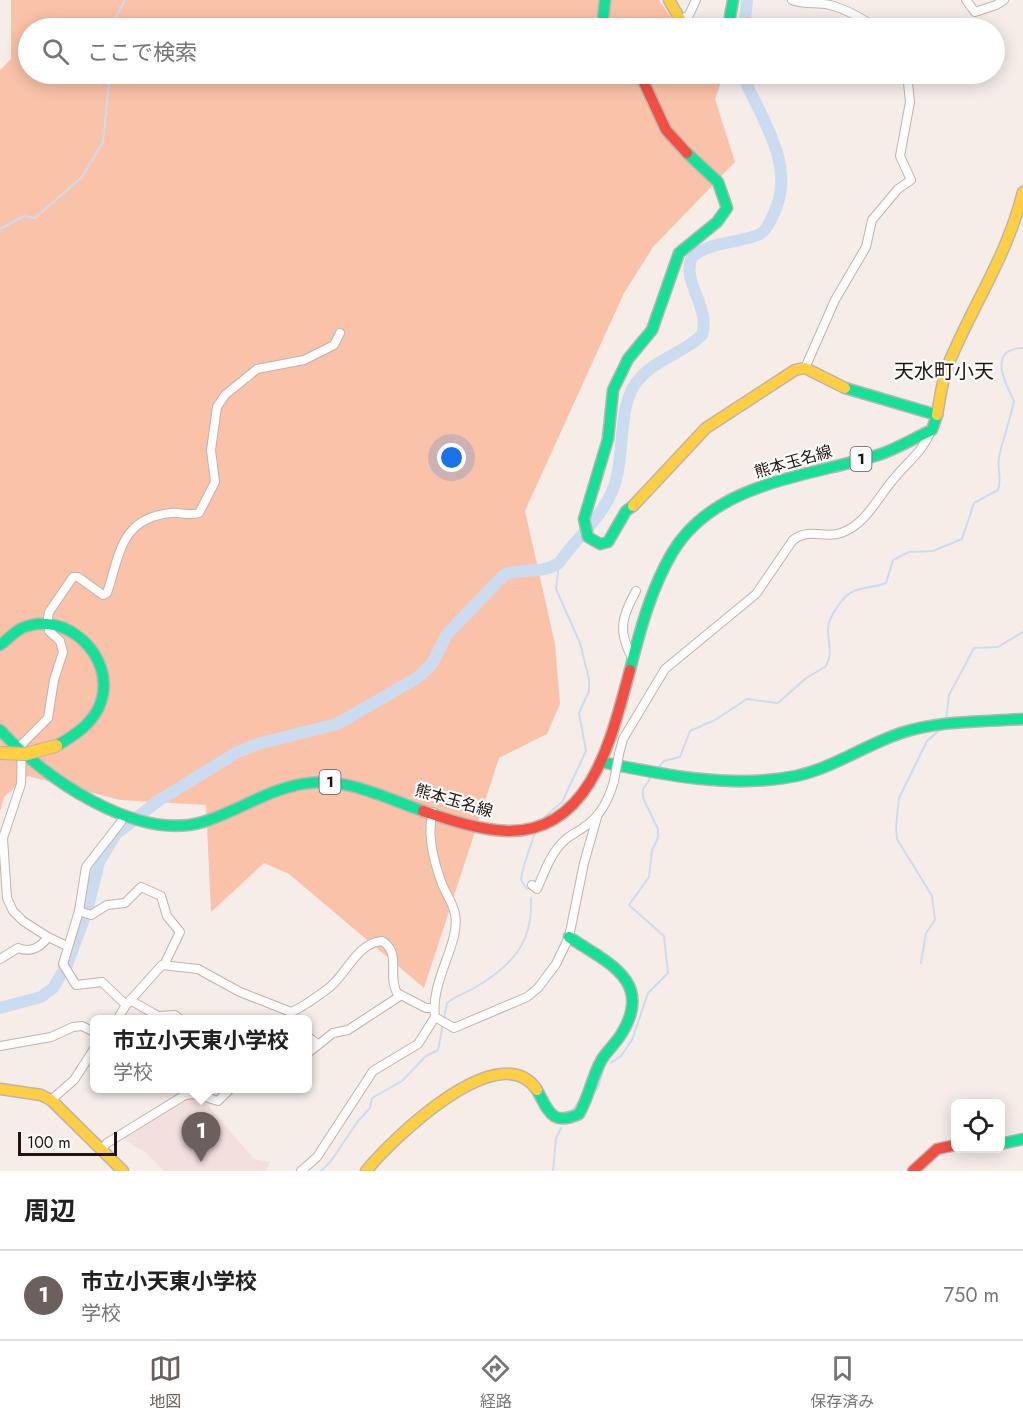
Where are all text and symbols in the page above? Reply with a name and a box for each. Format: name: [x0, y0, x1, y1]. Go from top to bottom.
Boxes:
search box: [18, 18, 1005, 84]
icon: search: [39, 35, 72, 68]
text: ここで検索: [87, 36, 197, 68]
district label: 天水町小天: [894, 357, 994, 386]
street label: 熊本玉名線: [752, 439, 835, 484]
your location: [437, 443, 466, 472]
road number: 1: [850, 447, 872, 471]
road number: 1: [320, 770, 340, 794]
street label: 熊本玉名線: [412, 778, 495, 823]
popup: [90, 1015, 312, 1093]
text: 市立小天東小学校: [113, 1024, 289, 1056]
text: 学校: [113, 1058, 153, 1087]
map controls: [951, 1099, 1005, 1153]
button: locate: [951, 1099, 1005, 1153]
pin: 1: [182, 1112, 220, 1162]
scale bar: [18, 1129, 117, 1156]
text: 100 m: [27, 1131, 71, 1154]
text: 周辺: [24, 1192, 76, 1230]
text: 市立小天東小学校: [81, 1265, 257, 1297]
text: 1: [38, 1281, 49, 1310]
text: 750 m: [944, 1281, 999, 1310]
text: 学校: [81, 1299, 121, 1328]
tab: 地図: [149, 1352, 182, 1413]
tab: 経路: [479, 1352, 512, 1413]
tab: 保存済み: [810, 1352, 874, 1413]

